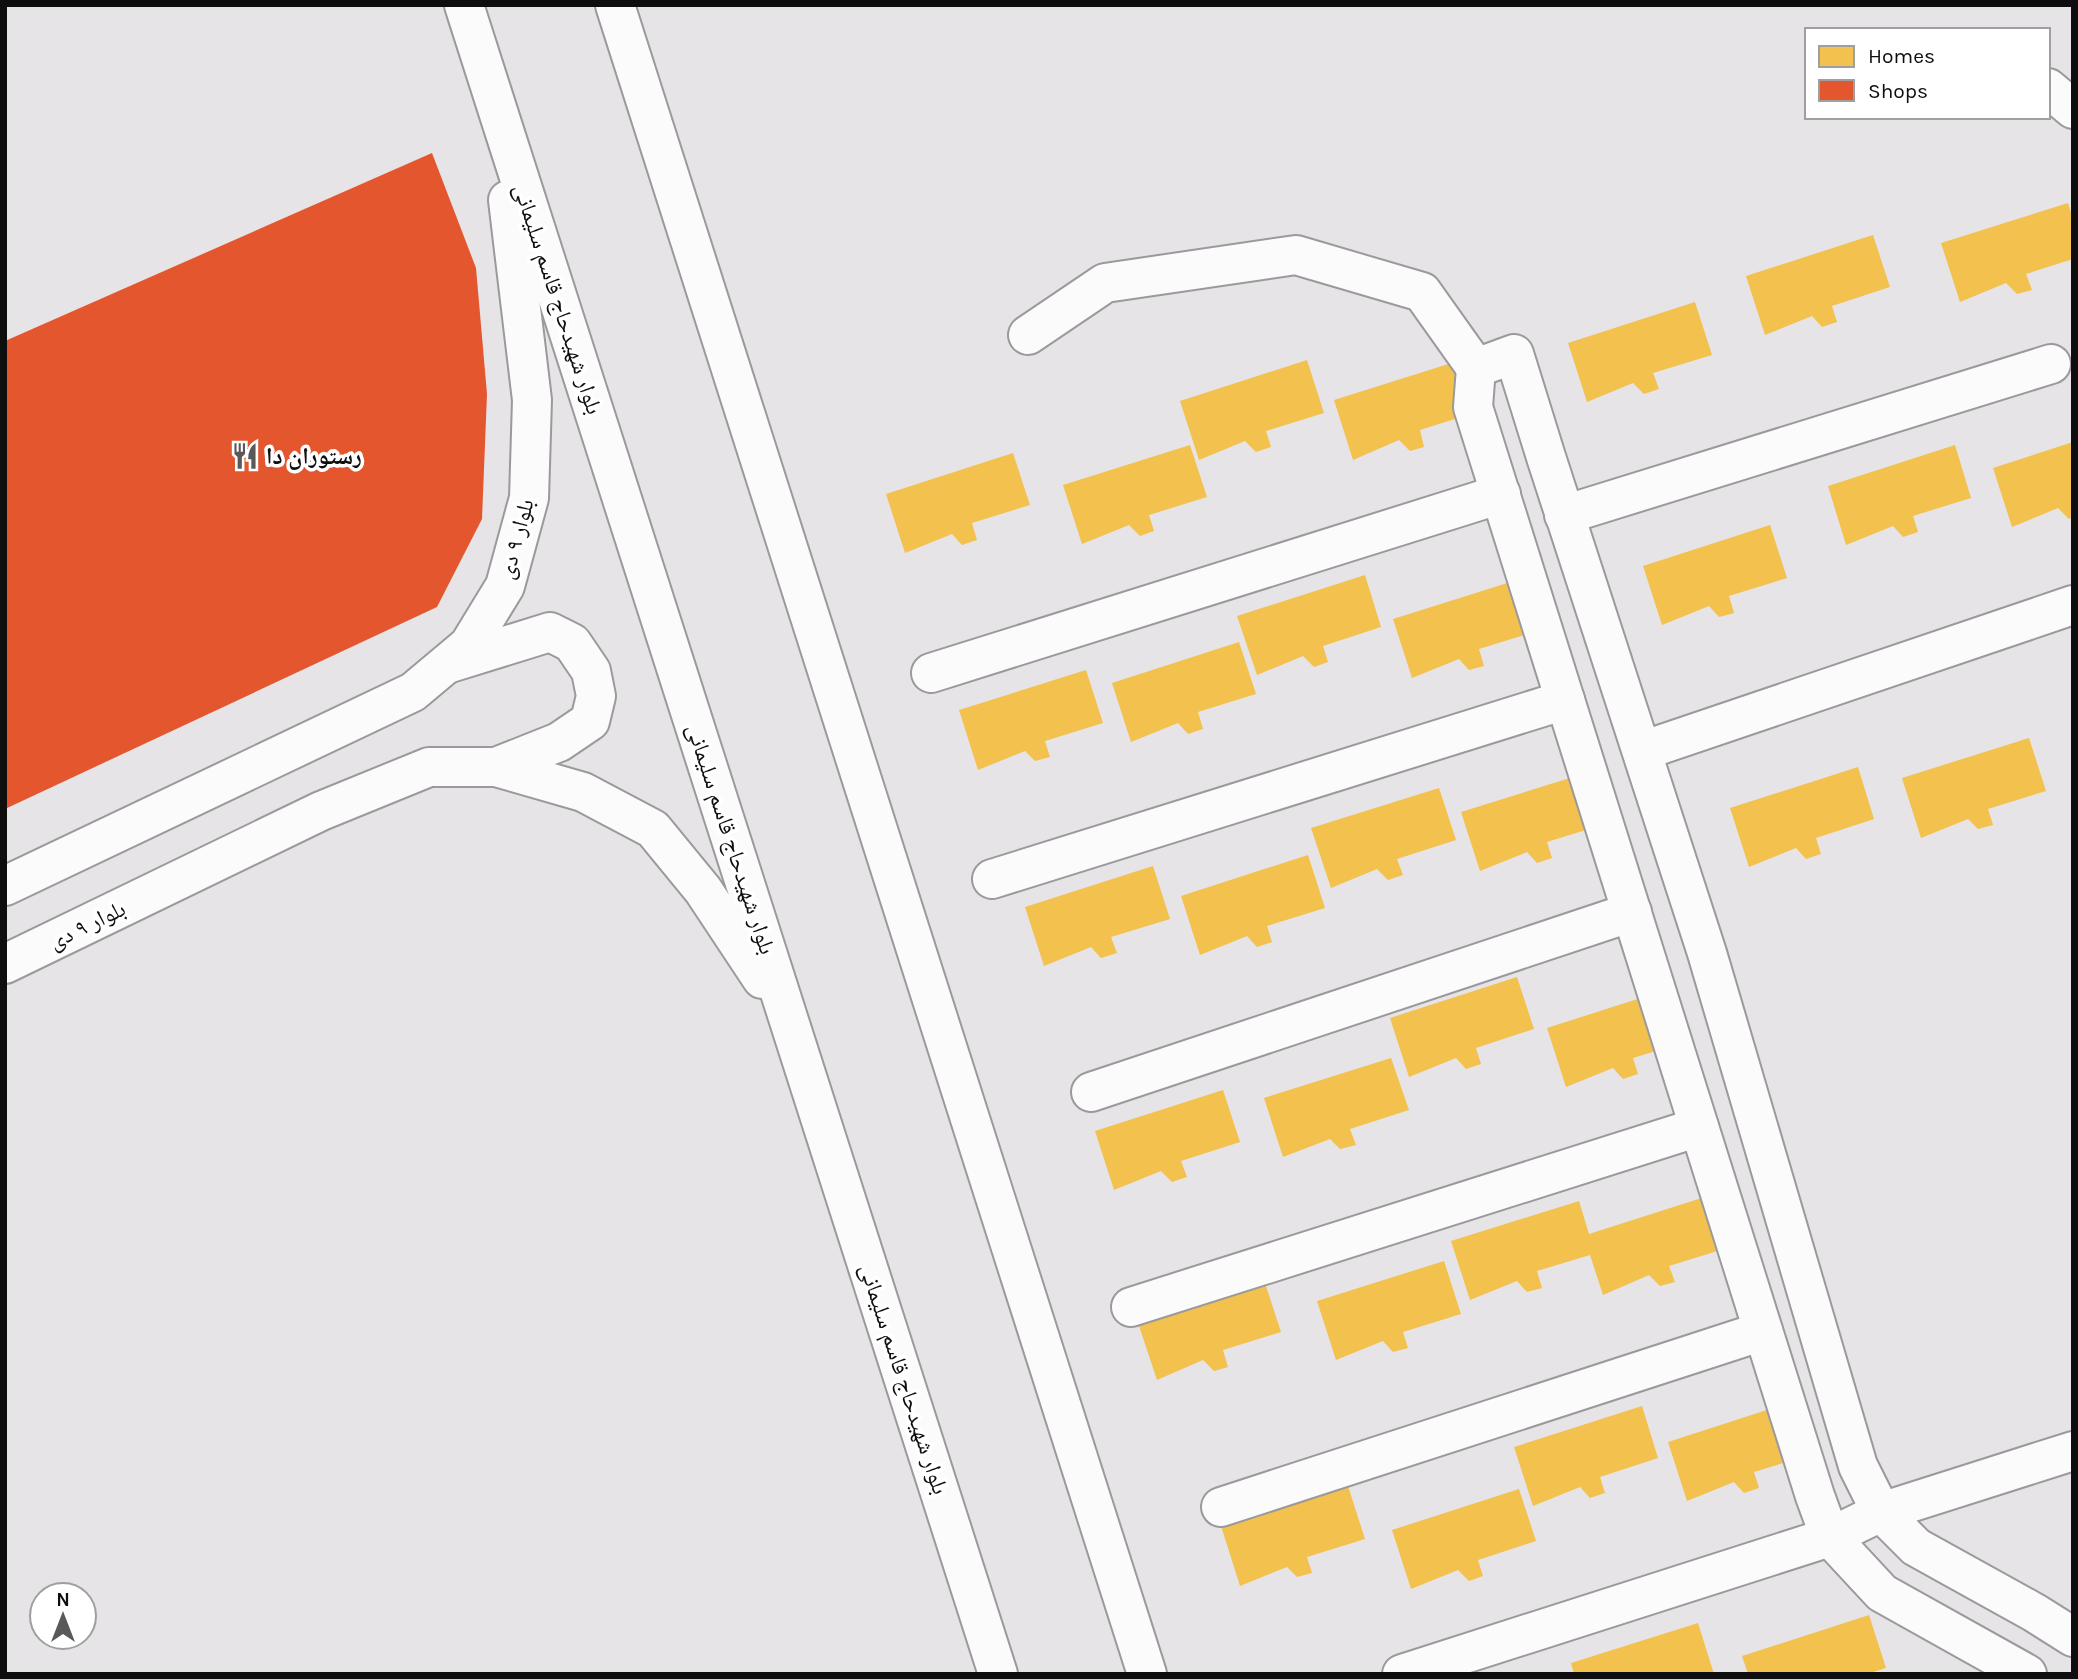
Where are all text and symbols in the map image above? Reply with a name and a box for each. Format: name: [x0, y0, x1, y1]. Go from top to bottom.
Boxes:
legend: [1805, 28, 2050, 119]
text: Homes: [1868, 44, 1935, 68]
text: Shops: [1868, 79, 1928, 103]
street label: بلوار شهیدحاج قاسم سلیمانی: [506, 180, 608, 418]
restaurant icon: رستوران دا: [230, 441, 260, 471]
place label: رستوران دا: [266, 443, 362, 470]
street label: بلوار ۹ دی: [492, 496, 540, 582]
street label: بلوار شهیدحاج قاسم سلیمانی: [679, 720, 781, 958]
street label: بلوار ۹ دی: [44, 895, 130, 955]
street label: بلوار شهیدحاج قاسم سلیمانی: [852, 1260, 954, 1498]
north arrow: [28, 1581, 98, 1651]
text: N: [56, 1589, 70, 1611]

